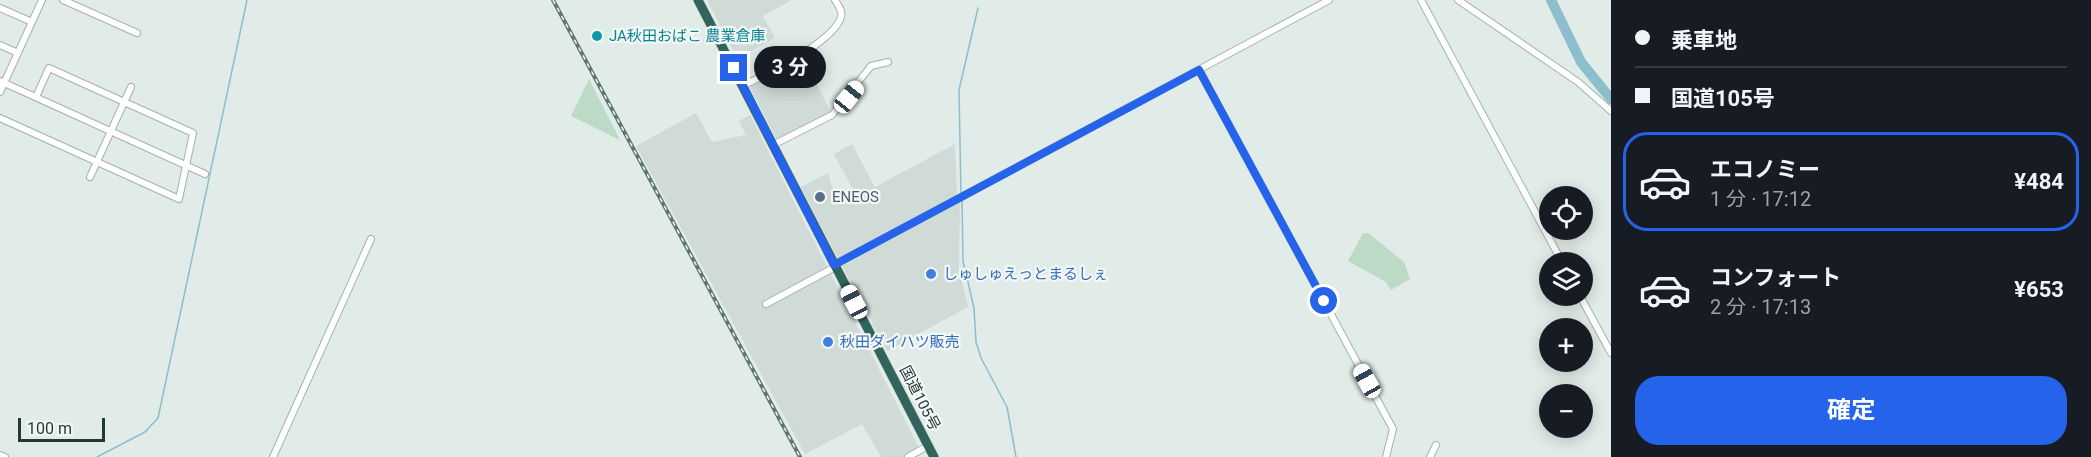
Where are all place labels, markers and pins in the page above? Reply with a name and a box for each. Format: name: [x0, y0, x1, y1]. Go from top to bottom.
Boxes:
place label: JA秋田おばこ 農業倉庫: [609, 27, 766, 45]
marker: JA秋田おばこ 農業倉庫: [590, 29, 604, 43]
place label: ENEOS: [832, 188, 879, 206]
marker: ENEOS: [813, 190, 827, 204]
place label: しゅしゅえっとまるしぇ: [943, 265, 1108, 283]
marker: しゅしゅえっとまるしぇ: [924, 267, 938, 281]
place label: 秋田ダイハツ販売: [840, 333, 960, 351]
marker: 秋田ダイハツ販売: [821, 335, 835, 349]

